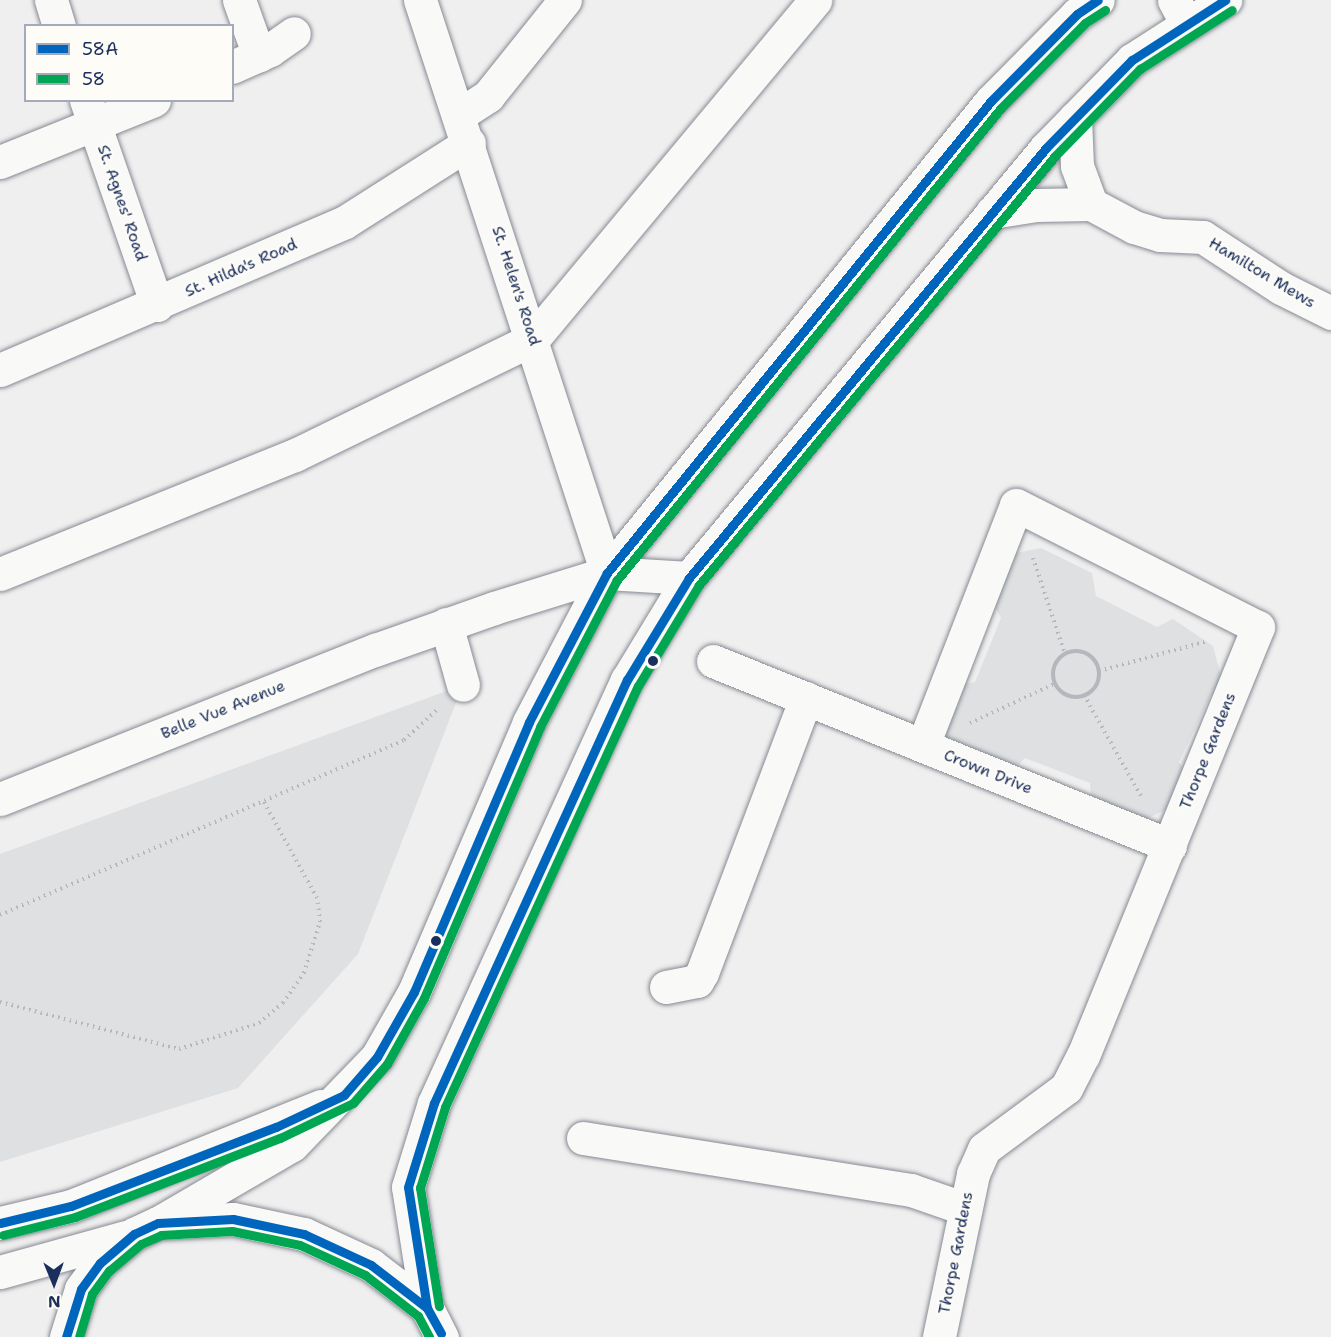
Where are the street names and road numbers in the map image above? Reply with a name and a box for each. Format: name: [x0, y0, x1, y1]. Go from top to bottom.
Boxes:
street label: St. Agnes' Road: [93, 142, 151, 264]
street label: St. Helen's Road: [488, 224, 544, 348]
street label: Hamilton Mews: [1205, 234, 1319, 312]
street label: St. Hilda's Road: [182, 235, 300, 301]
street label: Belle Vue Avenue: [158, 676, 288, 744]
street label: Thorpe Gardens: [1176, 690, 1240, 812]
street label: Crown Drive: [941, 746, 1035, 798]
street label: Thorpe Gardens: [935, 1190, 977, 1316]

